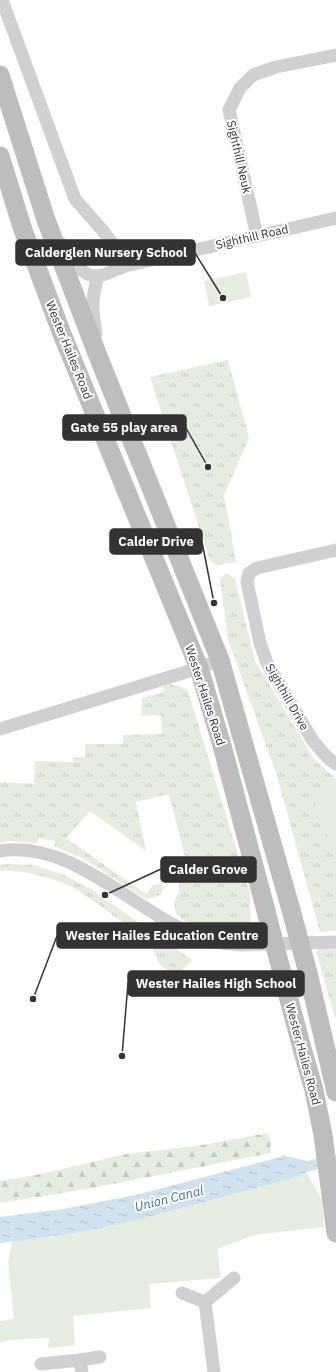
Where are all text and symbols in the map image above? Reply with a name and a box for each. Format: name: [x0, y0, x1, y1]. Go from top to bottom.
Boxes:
street label: Sighthill Neuk: [224, 119, 255, 196]
street label: Sighthill Road: [214, 221, 290, 252]
callout: Calderglen Nursery School: [16, 240, 195, 265]
text: Calderglen Nursery School: [25, 244, 187, 261]
street label: Wester Hailes Road: [43, 298, 96, 401]
callout: Gate 55 play area: [63, 415, 186, 440]
text: Gate 55 play area: [70, 419, 178, 436]
callout: Calder Drive: [110, 529, 202, 554]
text: Calder Drive: [118, 533, 194, 550]
street label: Wester Hailes Road: [182, 643, 229, 747]
street label: Sighthill Drive: [262, 661, 313, 733]
callout: Calder Grove: [161, 857, 256, 882]
text: Calder Grove: [168, 861, 248, 878]
callout: Wester Hailes Education Centre: [57, 923, 267, 948]
text: Wester Hailes Education Centre: [65, 927, 259, 944]
callout: Wester Hailes High School: [128, 971, 304, 996]
text: Wester Hailes High School: [136, 975, 296, 992]
street label: Wester Hailes Road: [283, 1001, 324, 1106]
water label: Union Canal: [133, 1182, 206, 1215]

